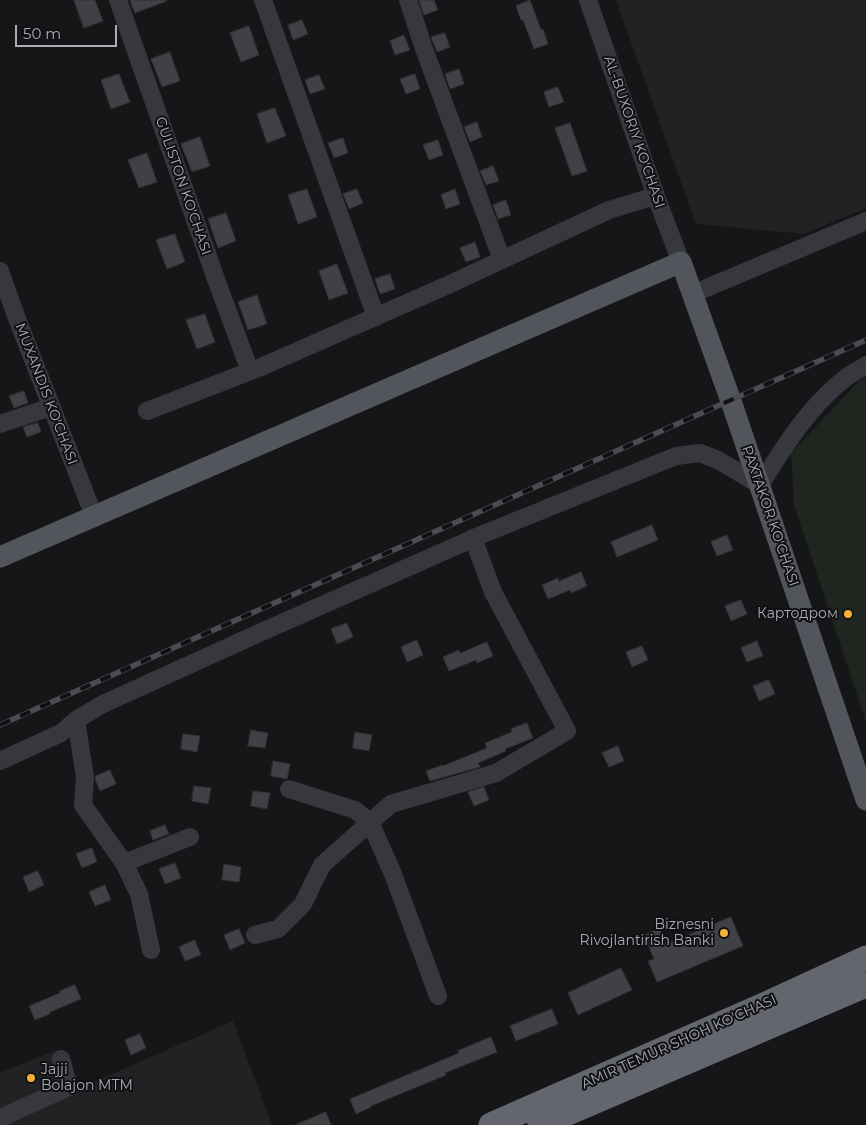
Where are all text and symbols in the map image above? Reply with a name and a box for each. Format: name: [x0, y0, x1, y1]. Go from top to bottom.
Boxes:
scale bar: [18, 15, 120, 47]
text: 50 m: [23, 24, 61, 43]
street label: AL-BUXORIY KO'CHASI: [600, 54, 668, 210]
street label: GULISTON KO'CHASI: [151, 115, 215, 257]
street label: MUXANDIS KO'CHASI: [11, 321, 81, 467]
street label: PAXTAKOR KO'CHASI: [738, 443, 802, 589]
place label: Картодром: [757, 606, 838, 622]
marker: Картодром: [842, 608, 854, 620]
place label: Biznesni Rivojlantirish Banki: [580, 917, 714, 950]
marker: Biznesni Rivojlantirish Banki: [718, 927, 730, 939]
street label: AMIR TEMUR SHOH KO'CHASI: [579, 991, 779, 1093]
place label: Jajji Bolajon MTM: [41, 1062, 133, 1094]
marker: Jajji Bolajon MTM: [25, 1072, 37, 1084]

